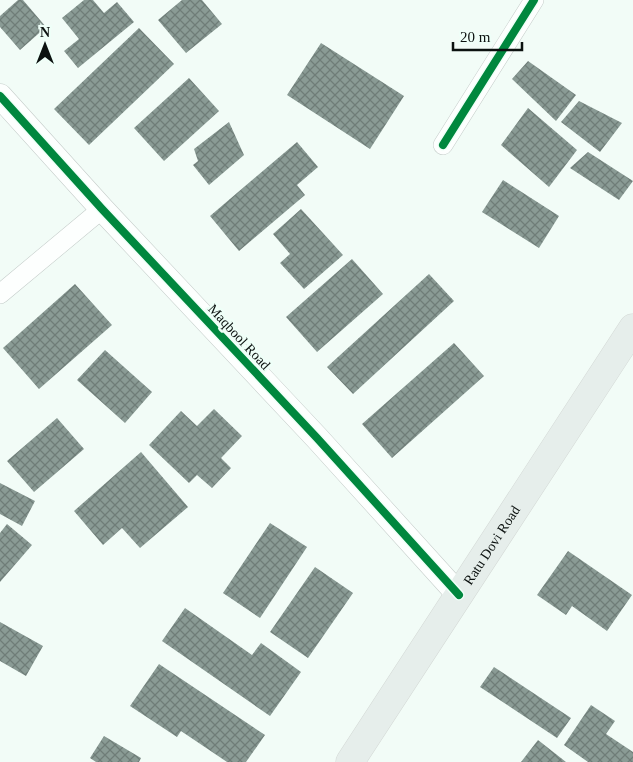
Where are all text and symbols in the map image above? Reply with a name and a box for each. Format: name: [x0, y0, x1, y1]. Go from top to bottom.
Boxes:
north arrow: [20, 20, 70, 70]
scale bar: [453, 20, 522, 52]
text: N: [40, 25, 50, 40]
text: 20 m: [460, 29, 491, 45]
street label: Maqbool Road: [205, 301, 273, 373]
street label: Ratu Dovi Road: [460, 503, 523, 587]

